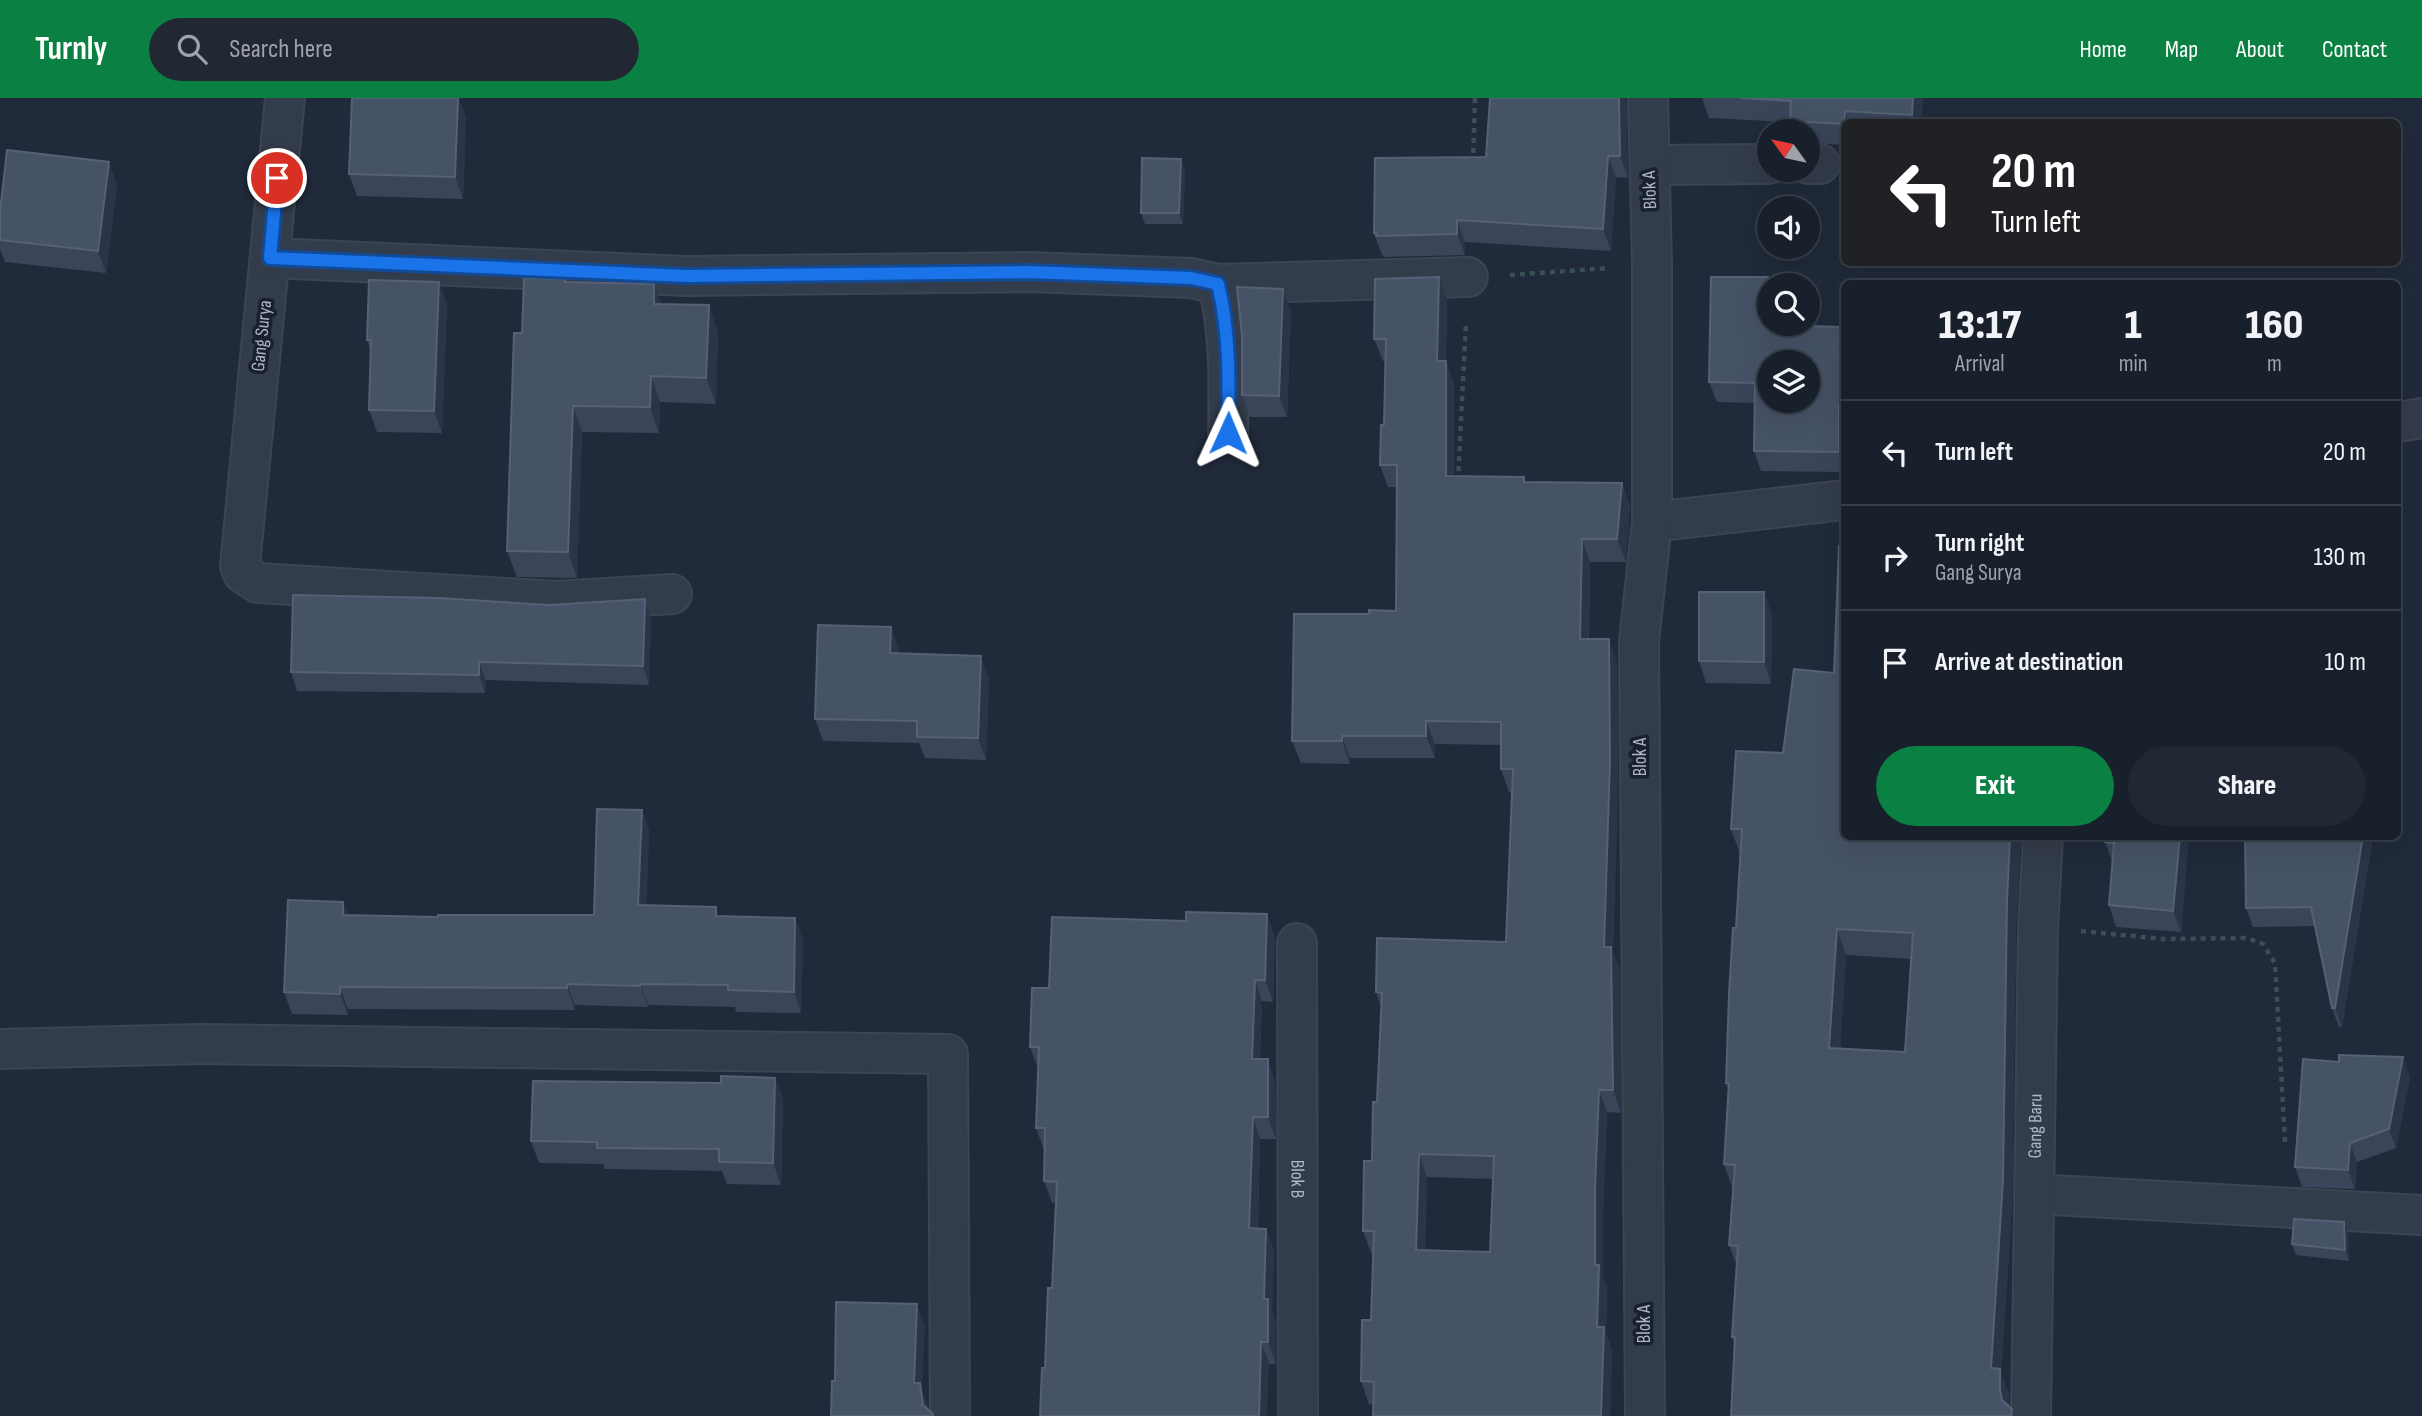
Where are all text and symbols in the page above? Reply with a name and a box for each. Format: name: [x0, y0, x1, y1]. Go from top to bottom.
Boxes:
search box: [149, 18, 639, 81]
text: Turnly: [35, 29, 107, 69]
icon: search: [173, 30, 211, 68]
text: Search here: [229, 34, 333, 65]
text: Home: [2079, 35, 2127, 64]
text: Map: [2165, 35, 2198, 64]
text: About: [2236, 35, 2284, 64]
text: Contact: [2322, 35, 2387, 64]
north arrow: [1757, 119, 1820, 182]
map controls: [1757, 119, 1820, 413]
text: 20 m: [1991, 143, 2076, 202]
icon: left: [1876, 147, 1967, 238]
pin: [247, 148, 307, 208]
icon: arrive: [258, 159, 296, 197]
street label: Blok A: [1638, 170, 1662, 210]
button: sound: [1757, 196, 1820, 259]
text: Turn left: [1991, 203, 2081, 242]
button: search: [1757, 273, 1820, 336]
street label: Gang Surya: [247, 299, 277, 373]
text: 13:17: [1939, 300, 2021, 351]
text: 1: [2125, 300, 2142, 351]
text: 160: [2245, 300, 2303, 351]
button: layers: [1757, 350, 1820, 413]
text: Arrival: [1955, 350, 2005, 378]
text: min: [2119, 350, 2148, 378]
text: m: [2267, 350, 2282, 378]
position arrow: [1191, 396, 1265, 470]
icon: left: [1876, 434, 1914, 472]
text: Turn left: [1935, 437, 2013, 468]
text: 20 m: [2323, 437, 2366, 468]
text: Turn right: [1935, 528, 2024, 559]
icon: right: [1876, 539, 1914, 577]
text: 130 m: [2314, 542, 2366, 573]
text: Gang Surya: [1935, 559, 2022, 587]
icon: arrive: [1876, 644, 1914, 682]
text: Arrive at destination: [1935, 647, 2123, 678]
text: 10 m: [2324, 647, 2366, 678]
street label: Blok A: [1629, 737, 1652, 776]
button: Exit: [1876, 746, 2114, 826]
button: Share: [2128, 746, 2366, 826]
street label: Gang Baru: [2023, 1094, 2047, 1159]
street label: Blok B: [1286, 1160, 1309, 1198]
street label: Blok A: [1633, 1304, 1656, 1343]

